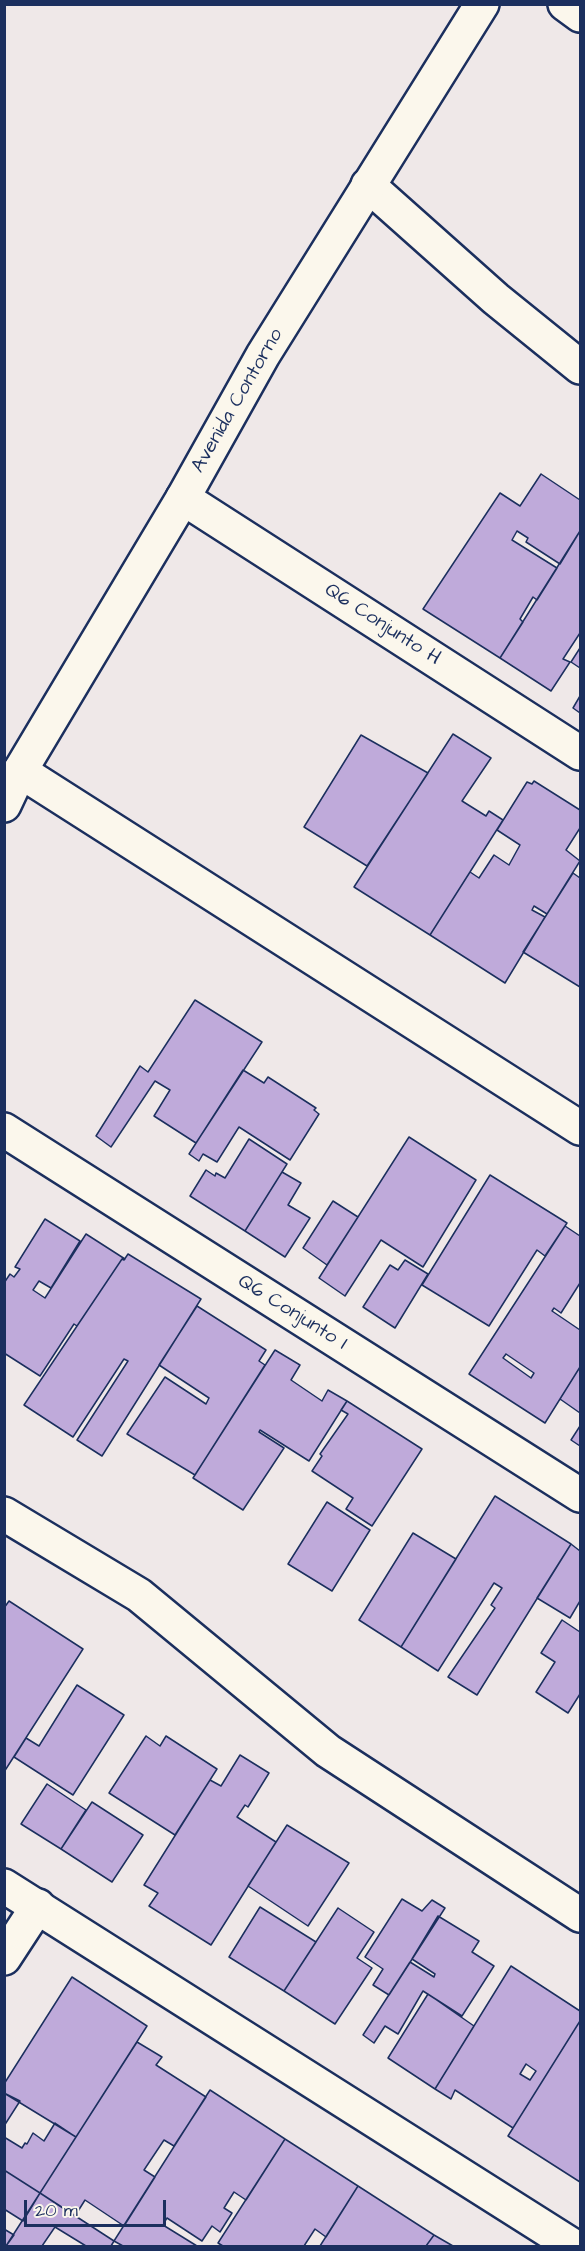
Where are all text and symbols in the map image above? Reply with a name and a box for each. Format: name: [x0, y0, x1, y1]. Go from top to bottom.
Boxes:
street label: Avenida Contorno: [187, 325, 289, 477]
street label: Q6 Conjunto H: [320, 579, 444, 671]
street label: Q6 Conjunto I: [233, 1270, 351, 1356]
scale bar: [27, 2188, 170, 2226]
text: 20 m: [35, 2198, 78, 2223]

